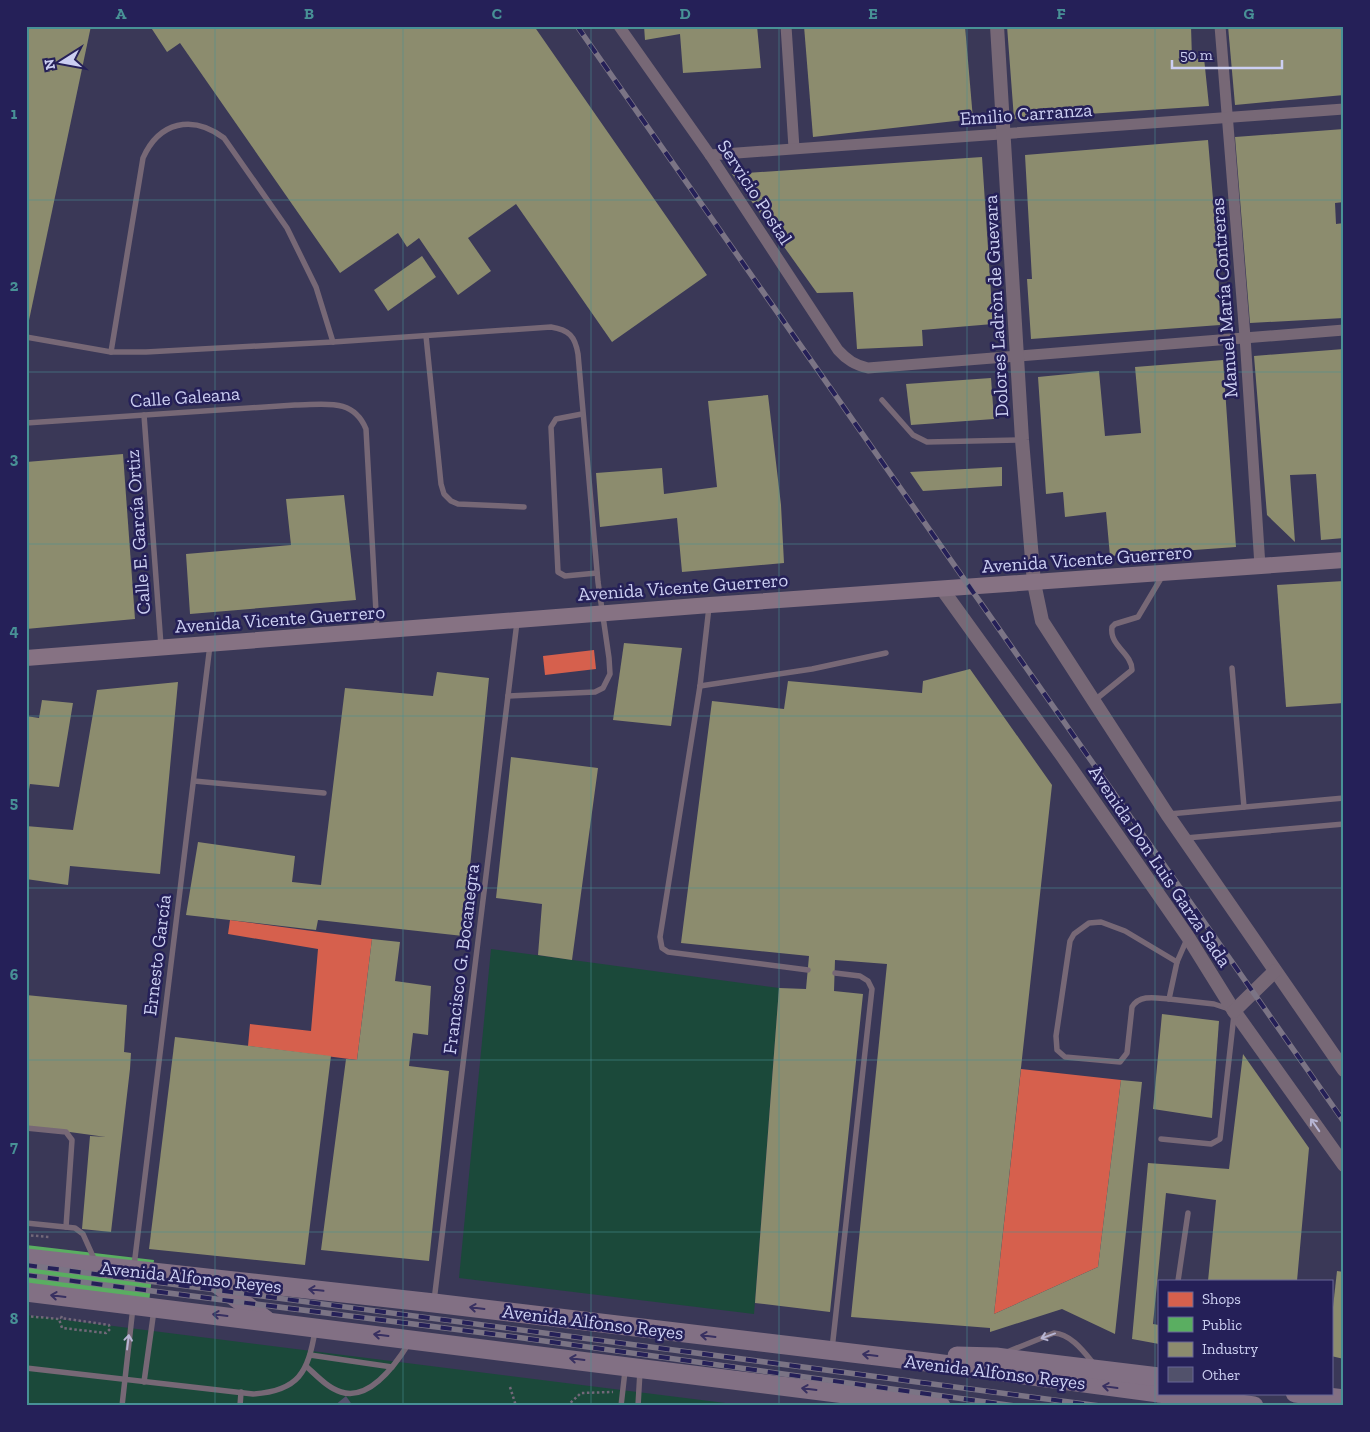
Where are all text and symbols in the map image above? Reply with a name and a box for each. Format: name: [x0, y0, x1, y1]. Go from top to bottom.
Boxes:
text: A: [116, 4, 127, 23]
text: B: [304, 4, 314, 23]
text: C: [492, 4, 502, 23]
text: D: [679, 4, 691, 23]
text: E: [868, 4, 878, 23]
text: F: [1056, 4, 1066, 23]
text: G: [1244, 4, 1255, 23]
north arrow: [38, 38, 88, 88]
scale bar: [1172, 38, 1282, 70]
text: 50 m: [1180, 46, 1213, 64]
text: N: [40, 57, 59, 71]
street label: Emilio Carranza: [959, 98, 1093, 130]
text: 1: [11, 104, 18, 123]
street label: Servicio Postal: [713, 135, 797, 249]
street label: Dolores Ladròn de Guevara: [979, 194, 1013, 418]
street label: Manuel María Contreras: [1206, 197, 1242, 399]
text: 2: [10, 276, 19, 295]
street label: Calle Galeana: [129, 382, 241, 412]
text: 3: [10, 449, 19, 468]
street label: Calle E. García Ortiz: [121, 449, 155, 615]
street label: Avenida Vicente Guerrero: [981, 540, 1193, 578]
street label: Avenida Vicente Guerrero: [577, 568, 789, 606]
street label: Avenida Vicente Guerrero: [174, 600, 386, 638]
text: 4: [9, 621, 19, 640]
street label: Avenida Don Luis Garza Sada: [1084, 761, 1236, 971]
text: 5: [10, 793, 18, 812]
street label: Francisco G. Bocanegra: [438, 862, 484, 1056]
street label: Ernesto García: [138, 893, 176, 1017]
text: 6: [10, 965, 19, 984]
one-way arrow: [1310, 1119, 1321, 1132]
text: 7: [10, 1137, 18, 1156]
street label: Avenida Alfonso Reyes: [99, 1256, 283, 1298]
legend: [1158, 1280, 1332, 1394]
one-way arrow: [308, 1285, 324, 1295]
text: Shops: [1202, 1290, 1241, 1308]
one-way arrow: [51, 1291, 67, 1301]
street label: Avenida Alfonso Reyes: [501, 1299, 685, 1345]
one-way arrow: [470, 1303, 486, 1313]
text: 8: [10, 1309, 19, 1328]
one-way arrow: [212, 1310, 228, 1320]
text: Public: [1202, 1316, 1242, 1334]
one-way arrow: [373, 1330, 389, 1340]
one-way arrow: [701, 1331, 717, 1341]
one-way arrow: [1041, 1332, 1056, 1341]
one-way arrow: [123, 1335, 133, 1351]
text: Industry: [1202, 1340, 1259, 1358]
street label: Avenida Alfonso Reyes: [903, 1349, 1087, 1395]
one-way arrow: [862, 1350, 878, 1360]
one-way arrow: [569, 1354, 585, 1364]
text: Other: [1202, 1366, 1240, 1384]
one-way arrow: [1103, 1382, 1119, 1392]
one-way arrow: [801, 1383, 817, 1393]

